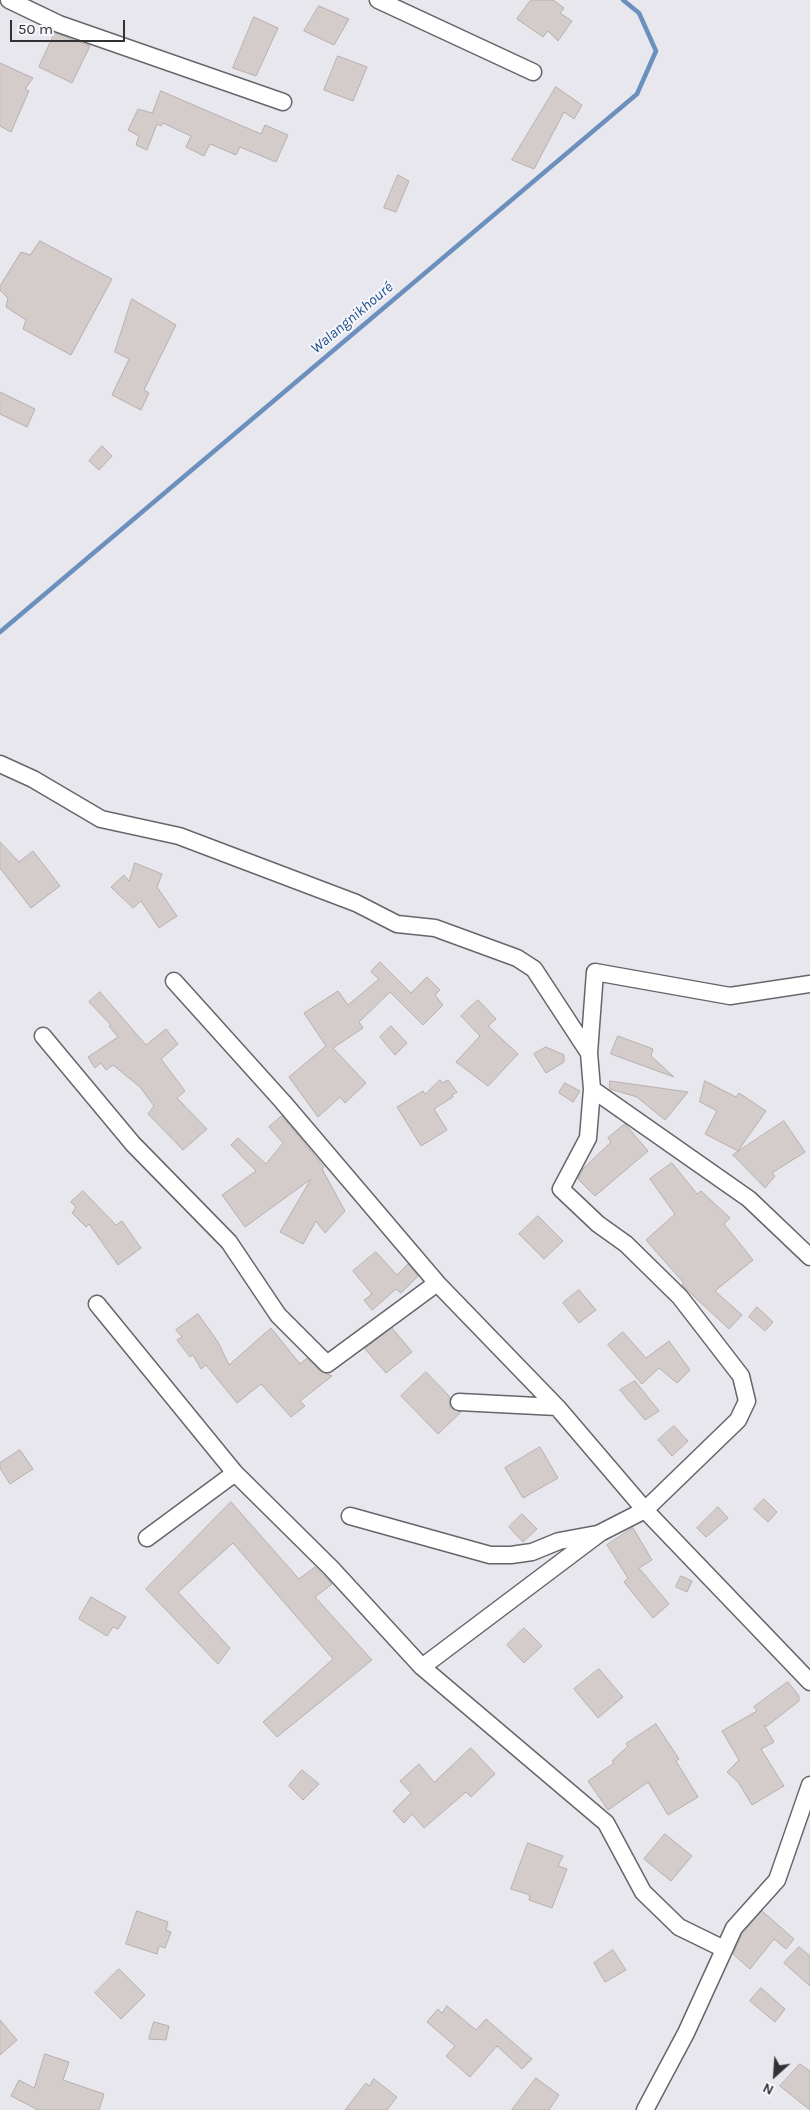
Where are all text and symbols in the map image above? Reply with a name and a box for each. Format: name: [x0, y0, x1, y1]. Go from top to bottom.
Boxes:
scale bar: [12, 10, 128, 42]
text: 50 m: [18, 20, 53, 38]
water label: Walangnikhouré: [307, 278, 397, 358]
north arrow: [750, 2050, 800, 2100]
text: N: [760, 2079, 776, 2099]

